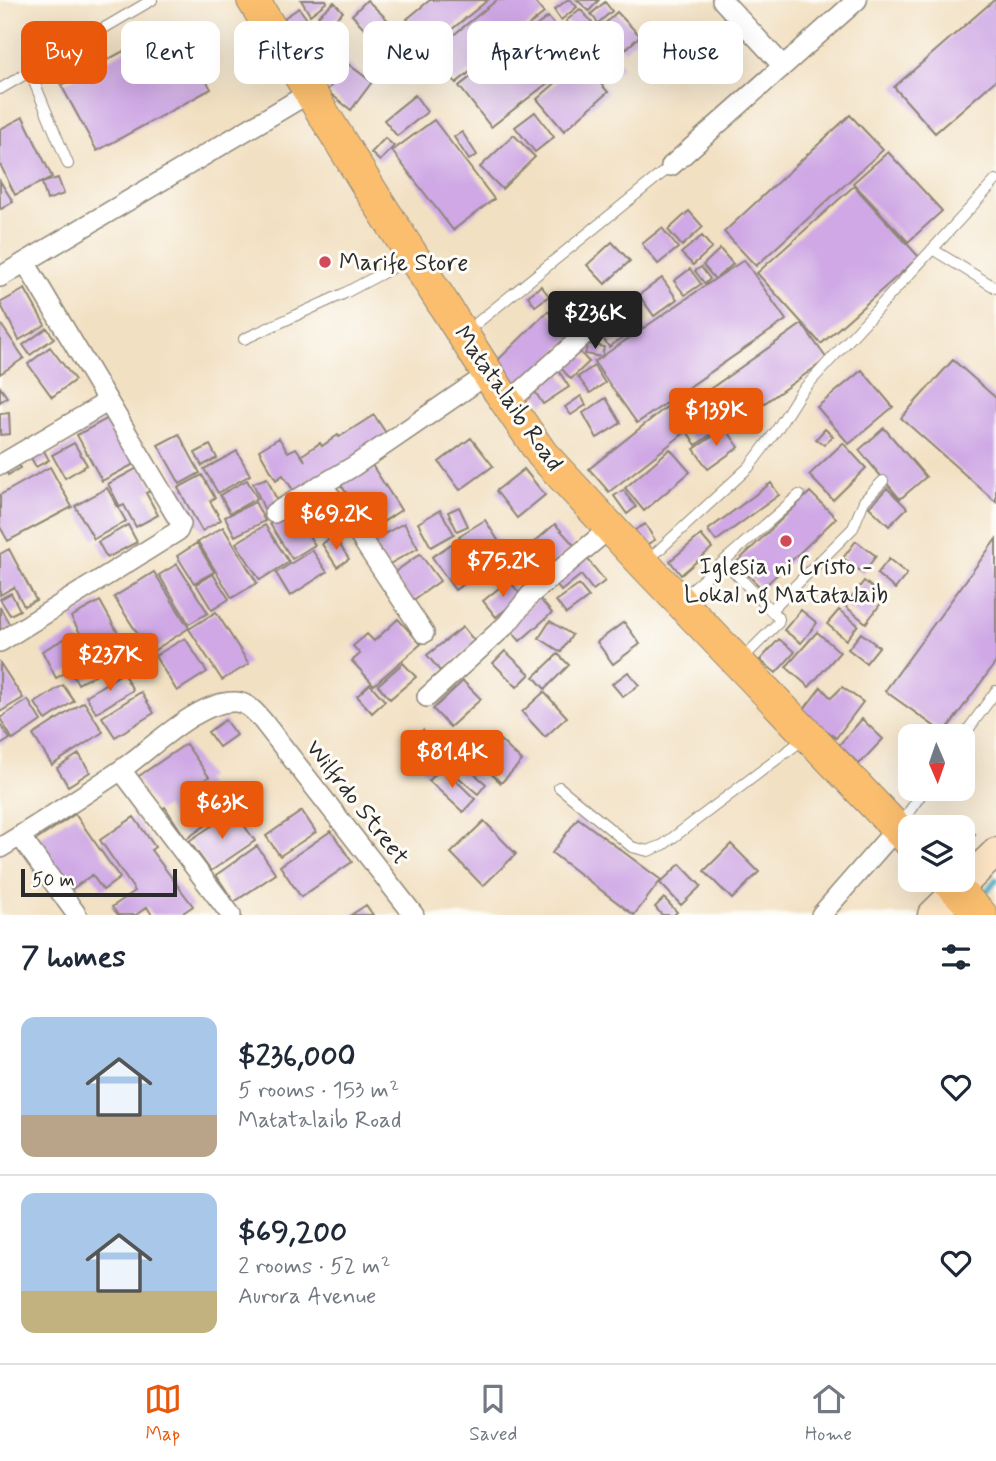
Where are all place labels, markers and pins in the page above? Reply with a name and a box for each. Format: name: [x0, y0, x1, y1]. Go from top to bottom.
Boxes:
place label: Marife Store: [339, 248, 468, 279]
marker: Marife Store: [317, 254, 333, 270]
pin: $236K: [546, 292, 644, 351]
pin: $139K: [667, 388, 765, 448]
pin: $69.2K: [279, 492, 393, 552]
marker: Iglesia ni Cristo - Lokal ng Matatalaib: [778, 533, 794, 549]
pin: $75.2K: [446, 540, 560, 599]
place label: Iglesia ni Cristo - Lokal ng Matatalaib: [684, 552, 888, 614]
pin: $237K: [61, 634, 159, 693]
pin: $81.4K: [395, 730, 509, 790]
pin: $63K: [181, 782, 263, 841]

